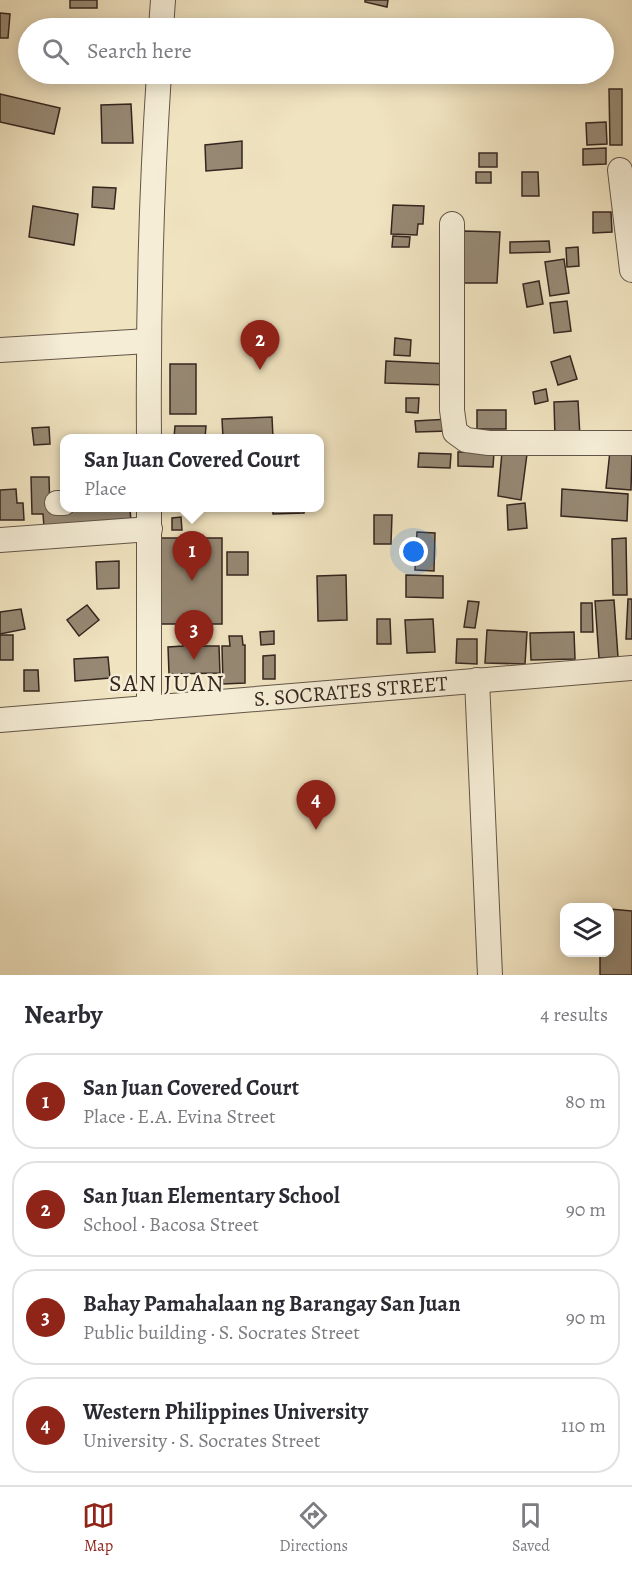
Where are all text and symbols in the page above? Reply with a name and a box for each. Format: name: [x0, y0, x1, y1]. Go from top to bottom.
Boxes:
search box: [18, 18, 614, 84]
icon: search: [39, 35, 72, 68]
text: Search here: [87, 36, 192, 66]
pin: 2: [240, 320, 280, 370]
popup: [60, 434, 324, 512]
text: San Juan Covered Court: [84, 445, 300, 475]
text: Place: [84, 475, 126, 502]
pin: 1: [172, 532, 212, 581]
your location: [399, 537, 428, 566]
pin: 3: [174, 610, 214, 660]
district label: SAN JUAN: [109, 667, 225, 699]
street label: S. SOCRATES STREET: [253, 669, 449, 713]
pin: 4: [296, 780, 336, 830]
map controls: [560, 903, 614, 957]
button: layers: [560, 903, 614, 957]
text: Nearby: [24, 997, 103, 1032]
text: 4 results: [540, 1001, 608, 1028]
text: San Juan Covered Court: [83, 1073, 299, 1103]
text: 1: [42, 1088, 49, 1115]
text: 80 m: [565, 1088, 606, 1115]
text: Place · E.A. Evina Street: [83, 1103, 276, 1130]
text: San Juan Elementary School: [83, 1181, 340, 1211]
text: 2: [41, 1196, 50, 1223]
text: 90 m: [566, 1196, 606, 1223]
text: School · Bacosa Street: [83, 1211, 259, 1238]
text: Bahay Pamahalaan ng Barangay San Juan: [83, 1289, 461, 1319]
text: 3: [41, 1304, 50, 1331]
text: 90 m: [566, 1304, 606, 1331]
text: Public building · S. Socrates Street: [83, 1319, 360, 1346]
text: Western Philippines University: [83, 1397, 368, 1427]
text: 4: [41, 1412, 50, 1439]
text: 110 m: [561, 1412, 606, 1439]
text: University · S. Socrates Street: [83, 1427, 320, 1454]
tab: Map: [82, 1499, 115, 1557]
tab: Directions: [279, 1499, 348, 1557]
tab: Saved: [512, 1499, 550, 1557]

